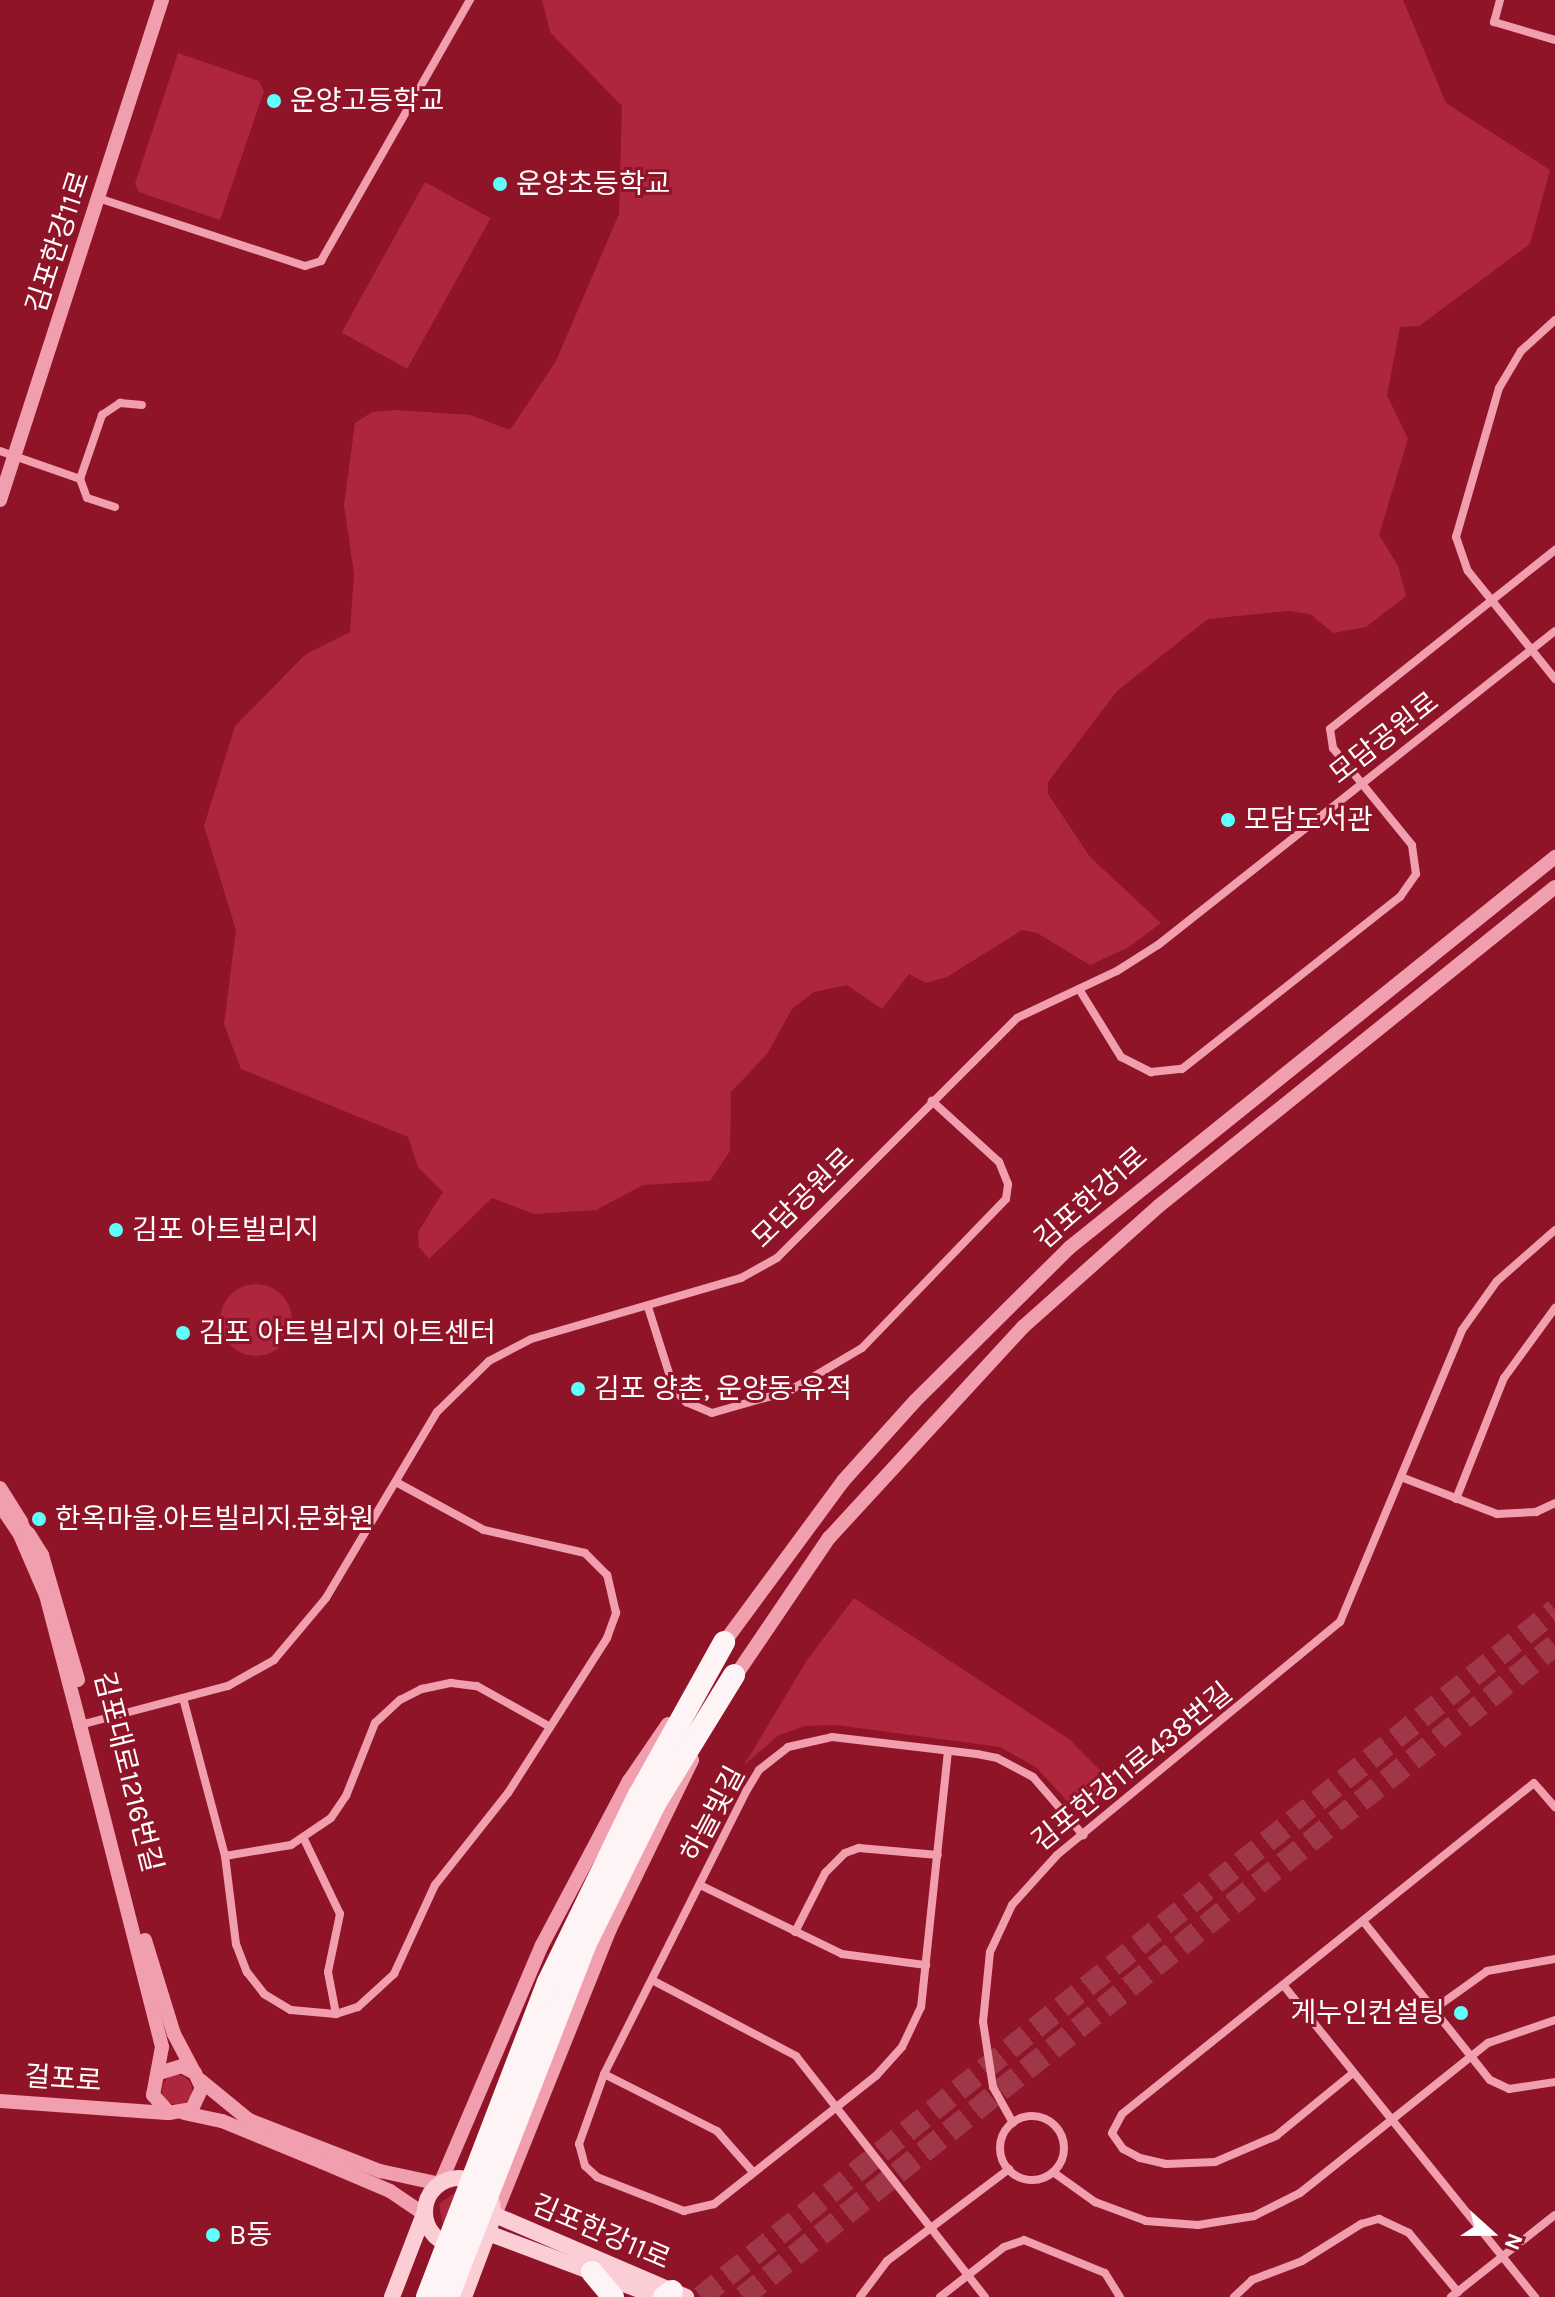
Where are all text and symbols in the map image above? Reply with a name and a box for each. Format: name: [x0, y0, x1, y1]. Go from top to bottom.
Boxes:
place label: 운양고등학교: [290, 84, 445, 118]
marker: 운양고등학교: [265, 92, 283, 110]
street label: 김포한강11로: [19, 167, 97, 317]
place label: 운양초등학교: [516, 167, 671, 201]
marker: 운양초등학교: [491, 175, 509, 193]
street label: 모담공원로: [1323, 685, 1445, 791]
place label: 모담도서관: [1244, 803, 1373, 837]
marker: 모담도서관: [1219, 811, 1237, 829]
street label: 김포한강1로: [1028, 1140, 1154, 1256]
street label: 모담공원로: [745, 1141, 861, 1255]
place label: 김포 아트빌리지: [132, 1213, 319, 1247]
marker: 김포 아트빌리지: [107, 1221, 125, 1239]
place label: 김포 아트빌리지 아트센터: [199, 1316, 496, 1350]
marker: 김포 아트빌리지 아트센터: [174, 1324, 192, 1342]
place label: 김포 양촌, 운양동 유적: [594, 1372, 852, 1406]
marker: 김포 양촌, 운양동 유적: [569, 1380, 587, 1398]
place label: 한옥마을.아트빌리지.문화원: [55, 1502, 374, 1536]
marker: 한옥마을.아트빌리지.문화원: [30, 1510, 48, 1528]
street label: 김포대로1216번길: [87, 1668, 169, 1876]
street label: 김포한강11로438번길: [1025, 1676, 1239, 1858]
street label: 하늘빛길: [674, 1761, 752, 1867]
place label: 게누인컨설팅: [1290, 1996, 1445, 2030]
marker: 게누인컨설팅: [1452, 2004, 1470, 2022]
street label: 걸포로: [23, 2060, 103, 2098]
street label: 김포한강11로: [527, 2188, 675, 2276]
north arrow: [1451, 2193, 1531, 2273]
place label: B동: [229, 2218, 272, 2252]
marker: B동: [204, 2226, 222, 2244]
text: N: [1498, 2230, 1528, 2254]

